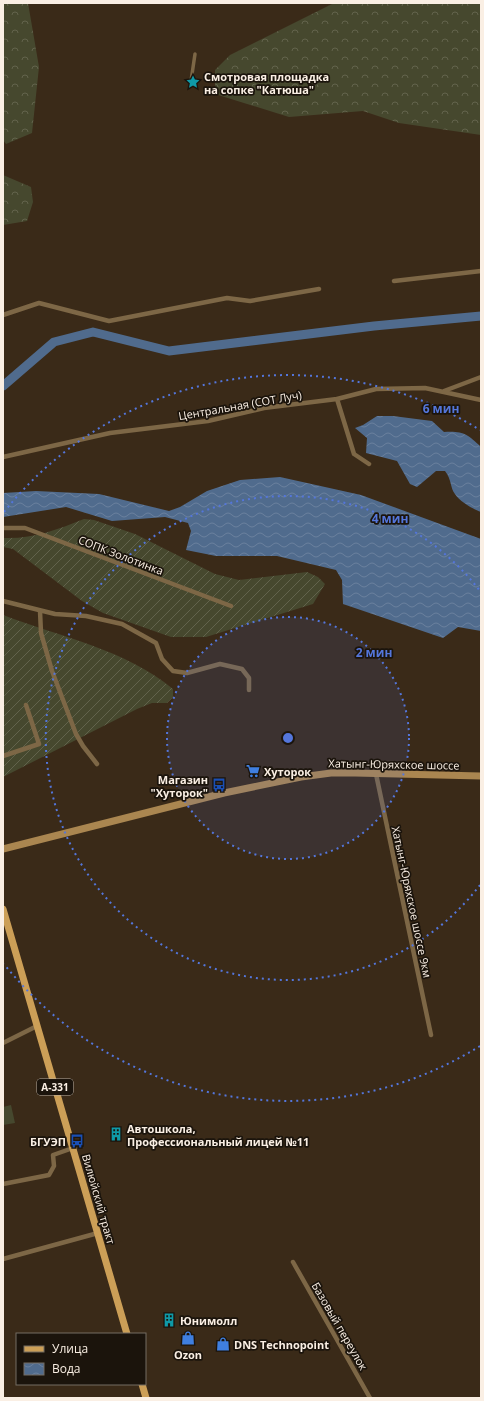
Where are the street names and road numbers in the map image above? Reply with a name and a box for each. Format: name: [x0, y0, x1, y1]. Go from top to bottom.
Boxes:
street label: Центральная (СОТ Луч): [177, 387, 303, 423]
street label: СОПК Золотинка: [76, 532, 166, 578]
street label: Хатынг-Юряхское шоссе: [328, 755, 460, 773]
street label: Хатынг-Юряхское шоссе 9км: [389, 825, 435, 979]
road number: А-331: [37, 1079, 73, 1095]
street label: Вилюйский тракт: [79, 1152, 119, 1246]
street label: Базовый переулок: [309, 1279, 372, 1373]

